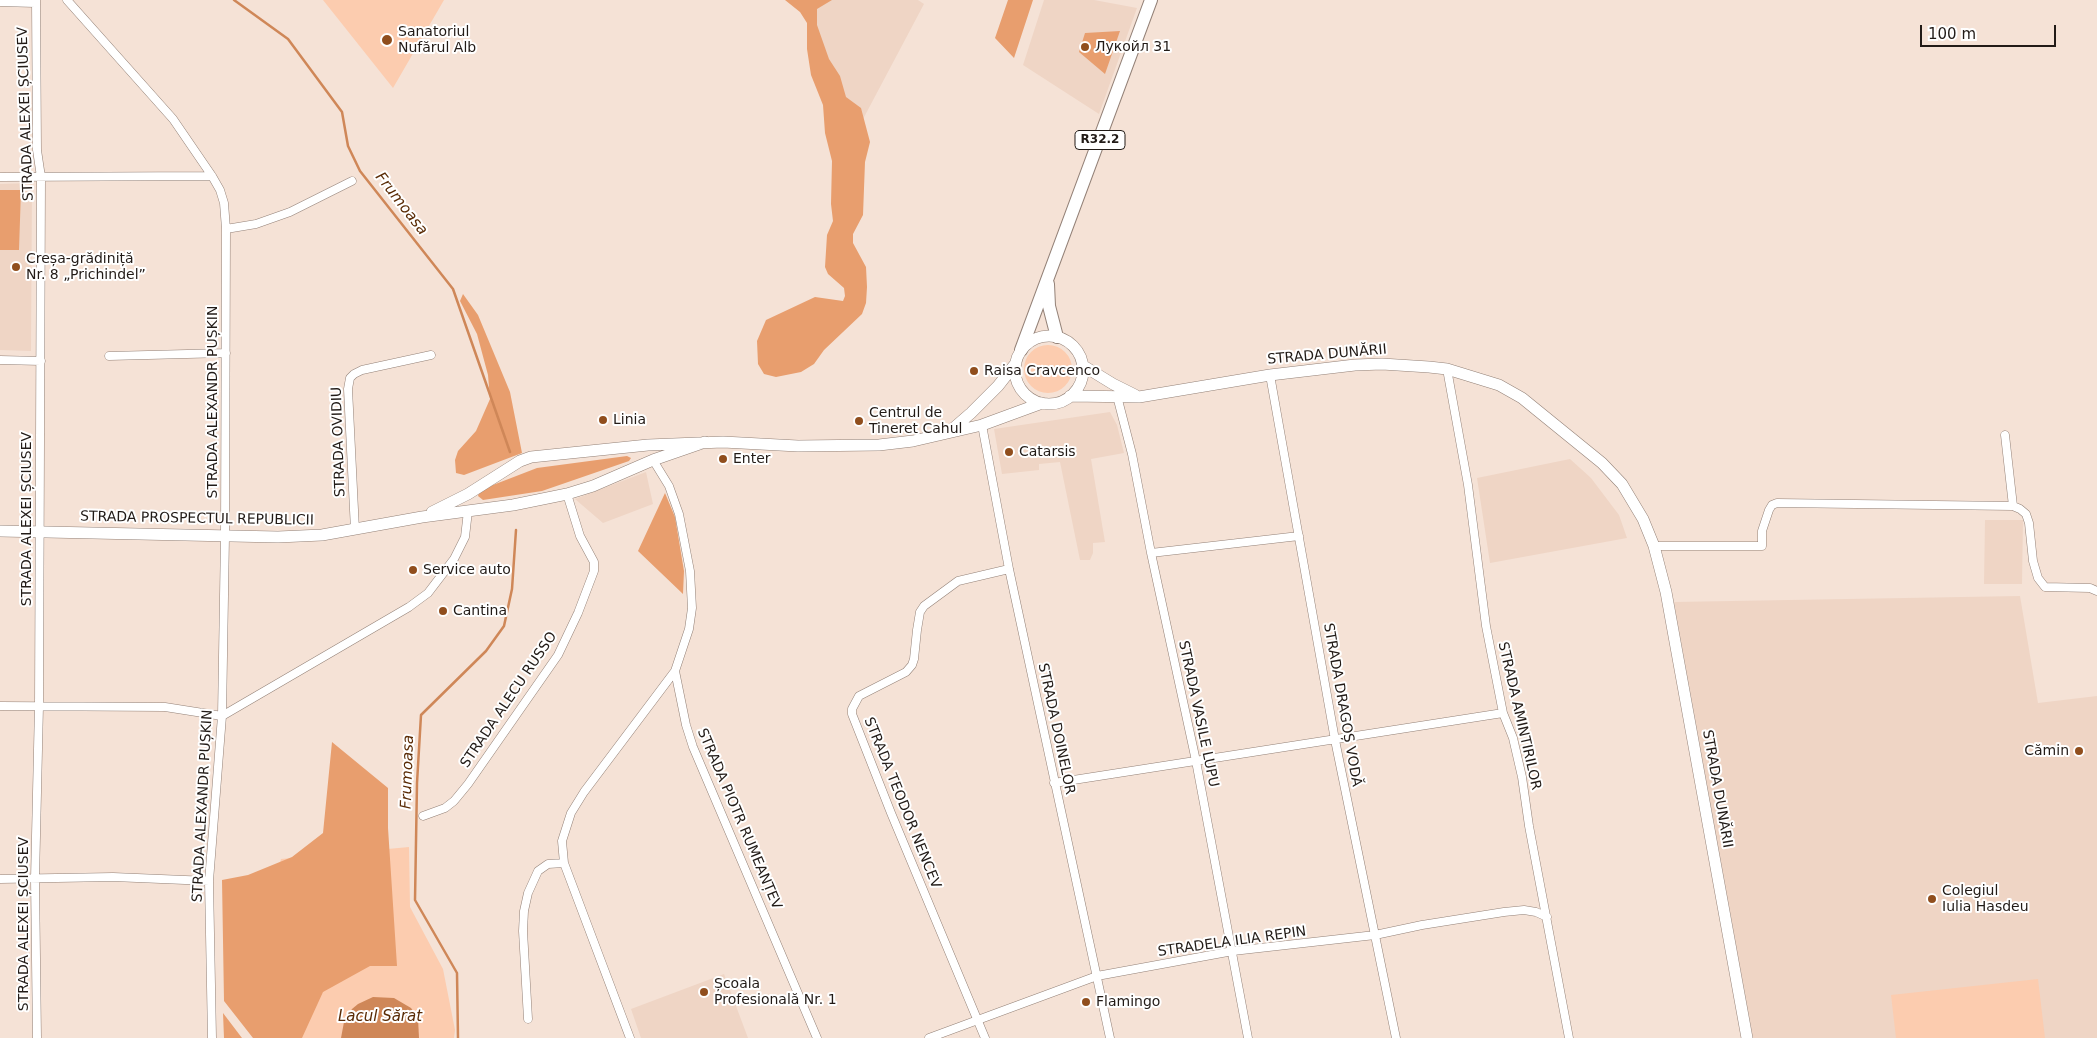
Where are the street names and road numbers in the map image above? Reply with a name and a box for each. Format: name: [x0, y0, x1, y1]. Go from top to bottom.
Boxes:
street label: STRADA ALEXEI ȘCIUSEV: [15, 27, 37, 201]
road number: R32.2: [1075, 130, 1125, 150]
street label: STRADA ALEXANDR PUȘKIN: [205, 306, 221, 498]
street label: STRADA DUNĂRII: [1267, 341, 1387, 369]
street label: STRADA OVIDIU: [329, 387, 349, 497]
street label: STRADA ALEXEI ȘCIUSEV: [19, 432, 35, 606]
street label: STRADA PROSPECTUL REPUBLICII: [80, 509, 314, 529]
street label: STRADA DRAGOȘ VODĂ: [1319, 622, 1365, 788]
street label: STRADA ALECU RUSSO: [457, 629, 561, 771]
street label: STRADA VASILE LUPU: [1174, 639, 1222, 789]
street label: STRADA AMINTIRILOR: [1494, 640, 1544, 792]
street label: STRADA DOINELOR: [1034, 662, 1078, 796]
street label: STRADA ALEXANDR PUȘKIN: [190, 709, 216, 903]
street label: STRADA TEODOR NENCEV: [860, 715, 944, 891]
street label: STRADA PIOTR RUMEANȚEV: [693, 726, 785, 912]
street label: STRADA DUNĂRII: [1698, 729, 1736, 849]
street label: STRADA ALEXEI ȘCIUSEV: [16, 837, 32, 1011]
street label: STRADELA ILIA REPIN: [1157, 923, 1307, 961]

